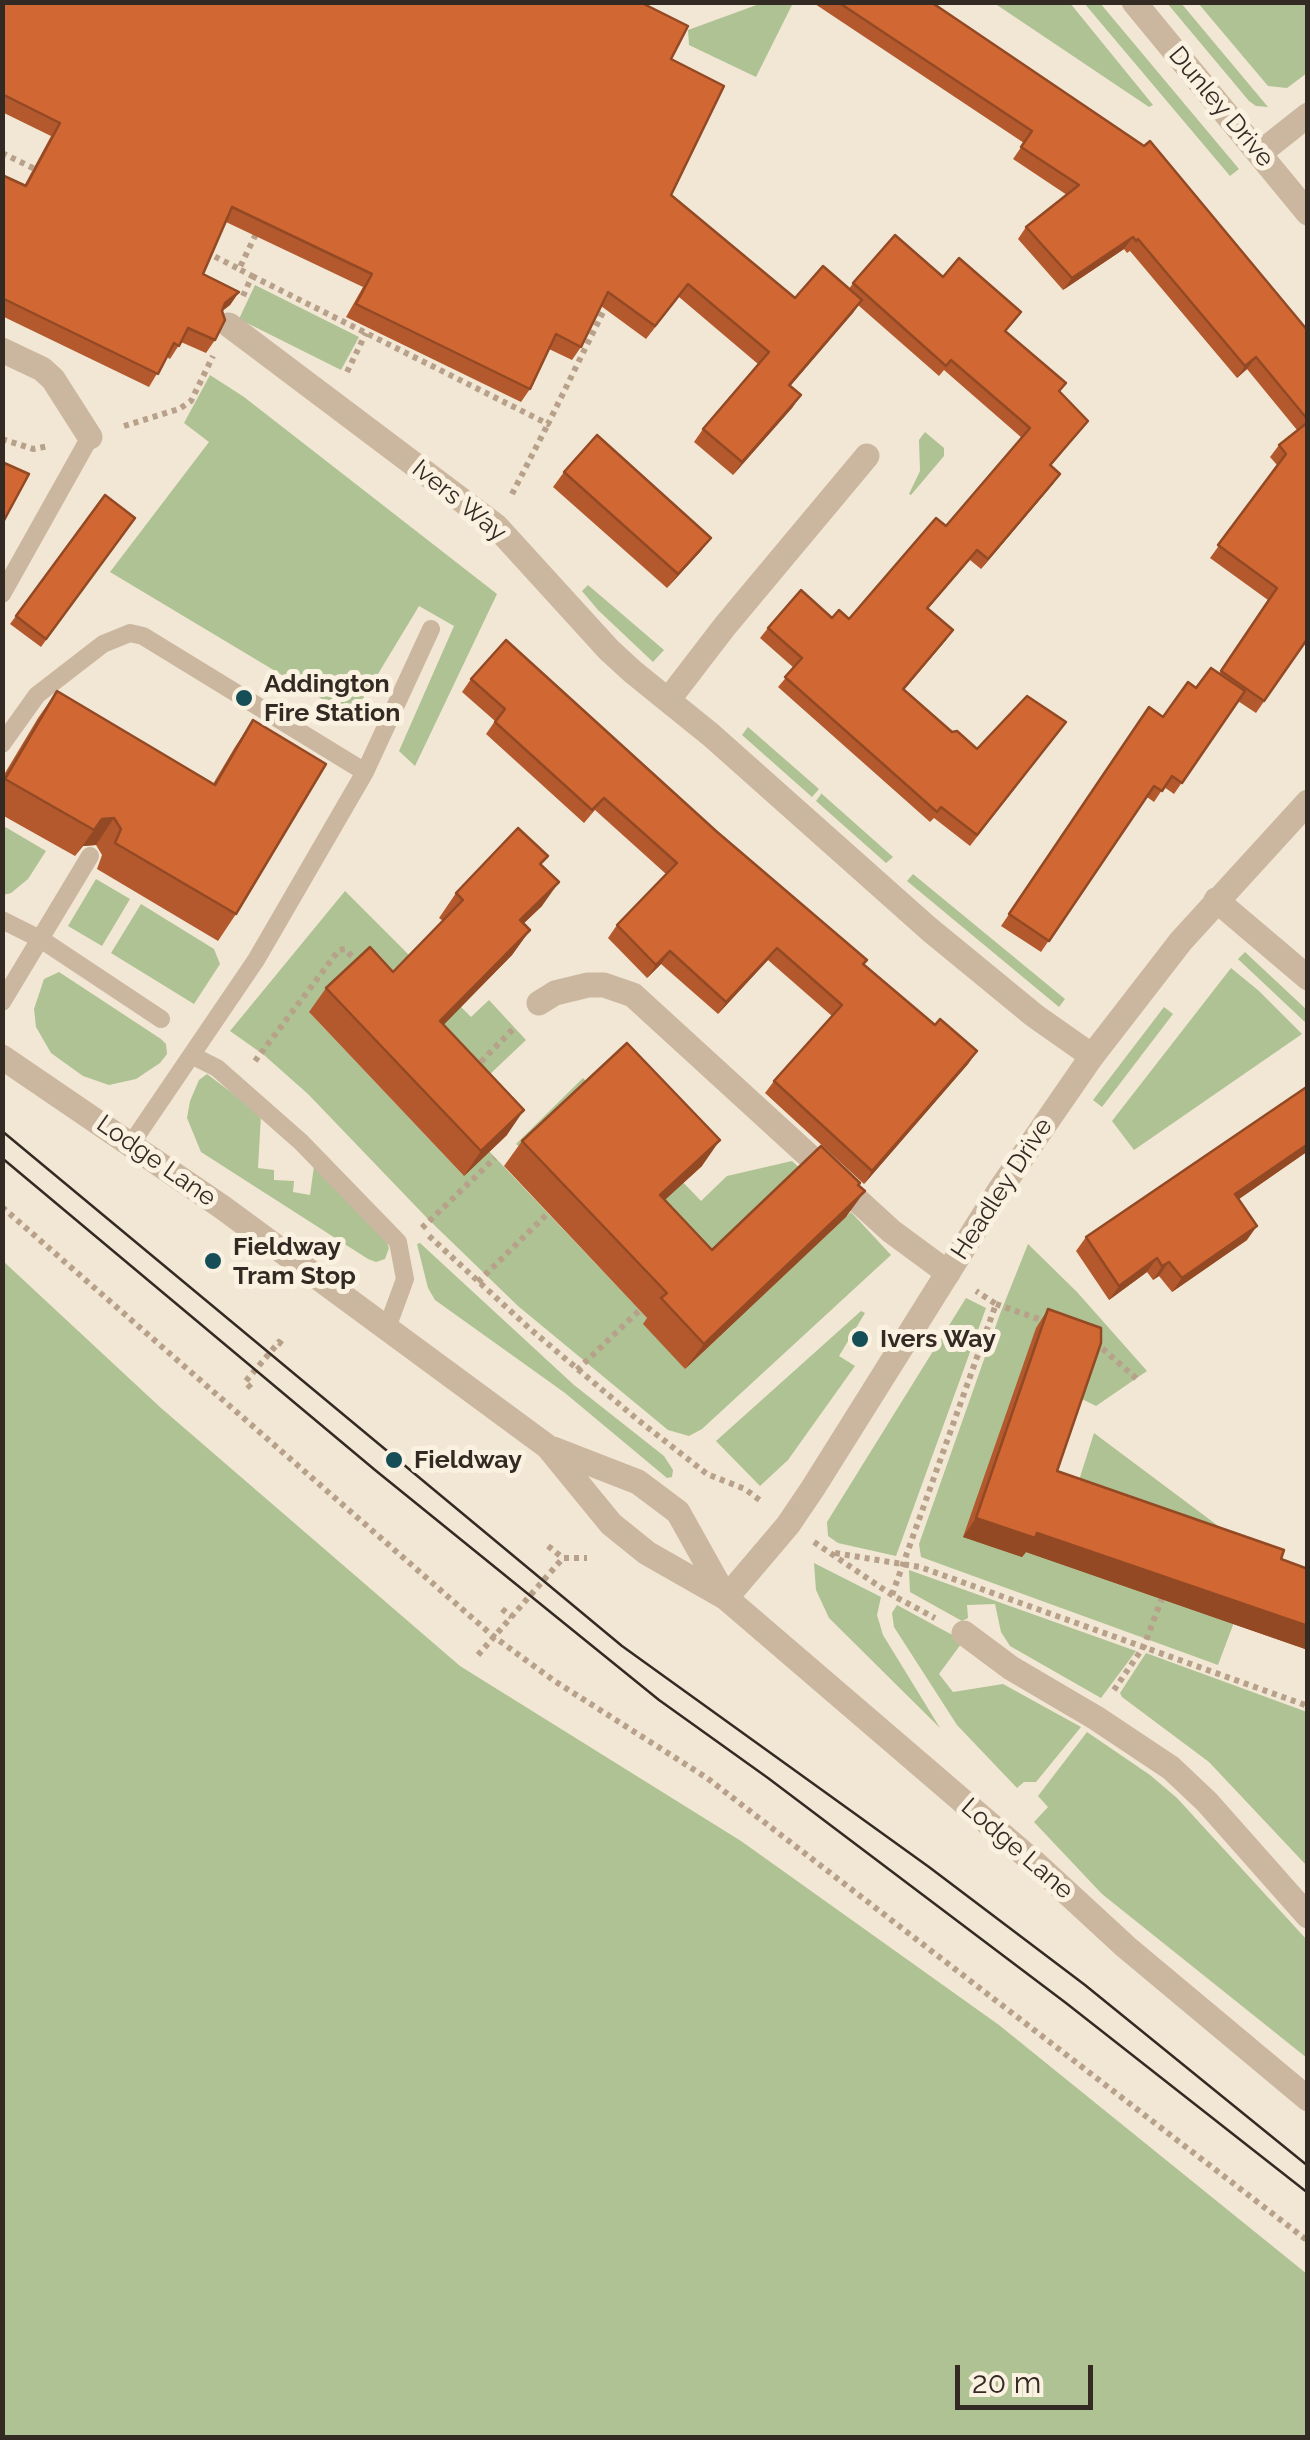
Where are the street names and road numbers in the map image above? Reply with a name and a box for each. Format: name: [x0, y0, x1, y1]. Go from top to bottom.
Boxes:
street label: Dunley Drive: [1162, 41, 1280, 173]
street label: Ivers Way: [406, 454, 512, 548]
street label: Lodge Lane: [91, 1109, 221, 1213]
street label: Headley Drive: [945, 1113, 1059, 1265]
street label: Lodge Lane: [955, 1792, 1079, 1906]

